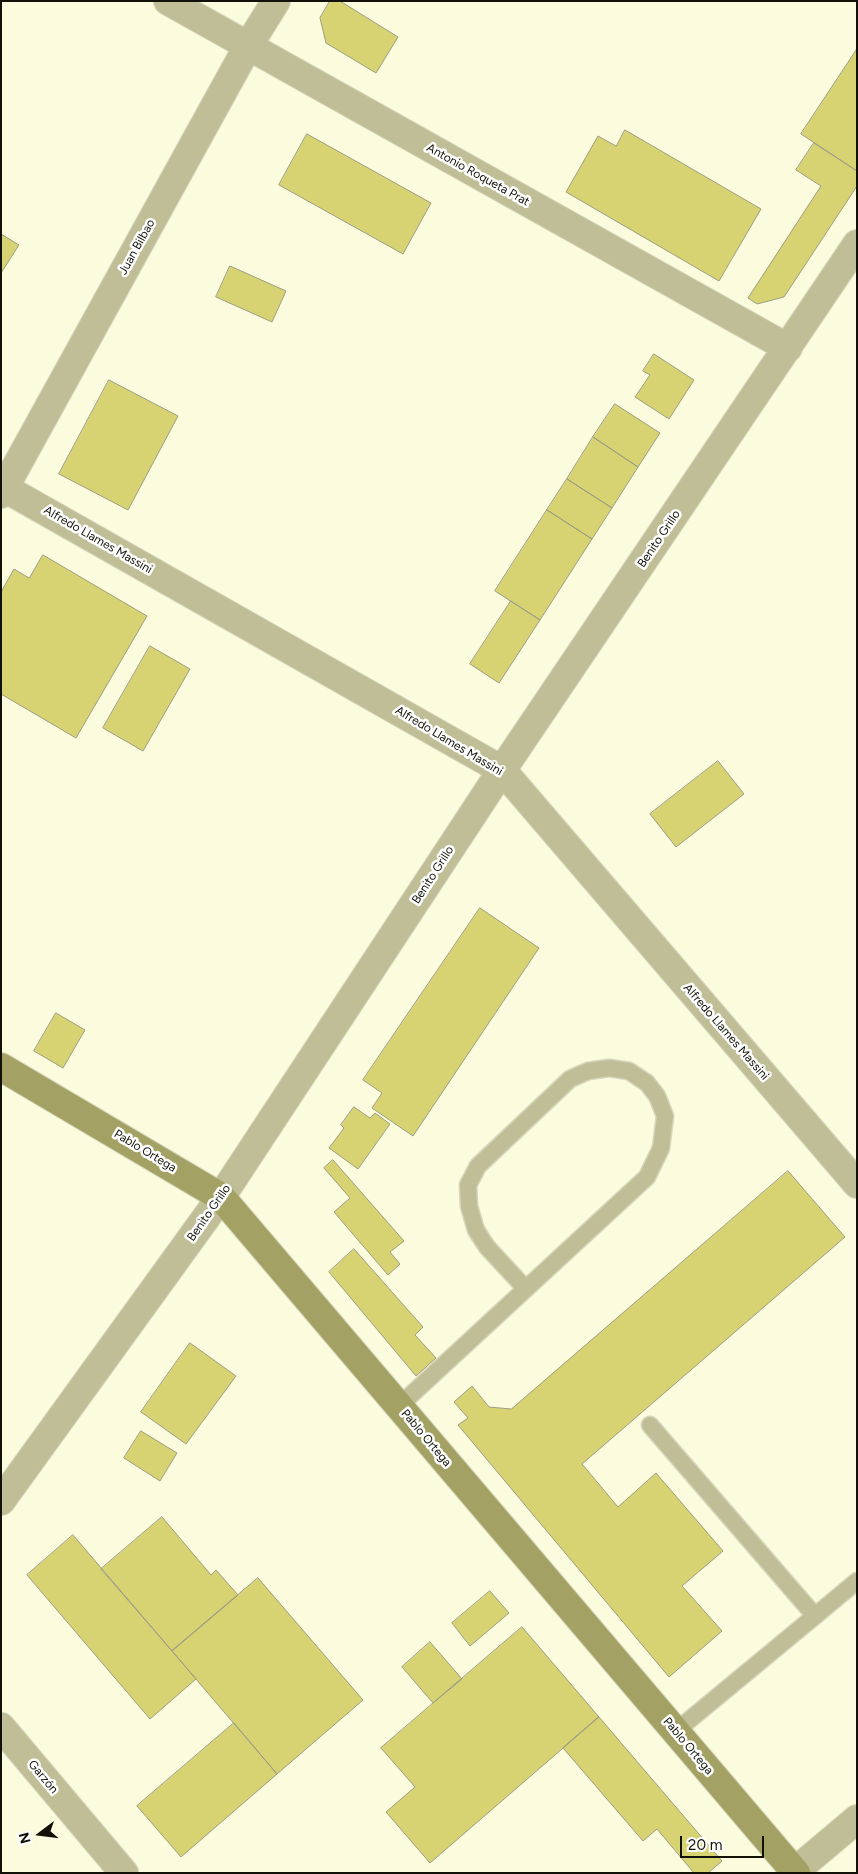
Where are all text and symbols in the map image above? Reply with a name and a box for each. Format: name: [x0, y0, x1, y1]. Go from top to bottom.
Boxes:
street label: Antonio Roqueta Prat: [424, 141, 532, 209]
street label: Juan Bilbao: [116, 217, 158, 277]
street label: Alfredo Llames Massini: [41, 503, 155, 577]
street label: Benito Grillo: [635, 508, 683, 570]
street label: Alfredo Llames Massini: [393, 703, 505, 779]
street label: Benito Grillo: [409, 843, 457, 907]
street label: Alfredo Llames Massini: [680, 981, 772, 1083]
street label: Pablo Ortega: [111, 1127, 179, 1175]
street label: Benito Grillo: [184, 1182, 234, 1244]
street label: Pablo Ortega: [398, 1407, 454, 1469]
street label: Pablo Ortega: [660, 1715, 716, 1777]
street label: Garzón: [25, 1757, 61, 1797]
north arrow: [15, 1809, 65, 1859]
scale bar: [683, 1826, 767, 1858]
text: N: [15, 1831, 35, 1845]
text: 20 m: [688, 1836, 722, 1854]

